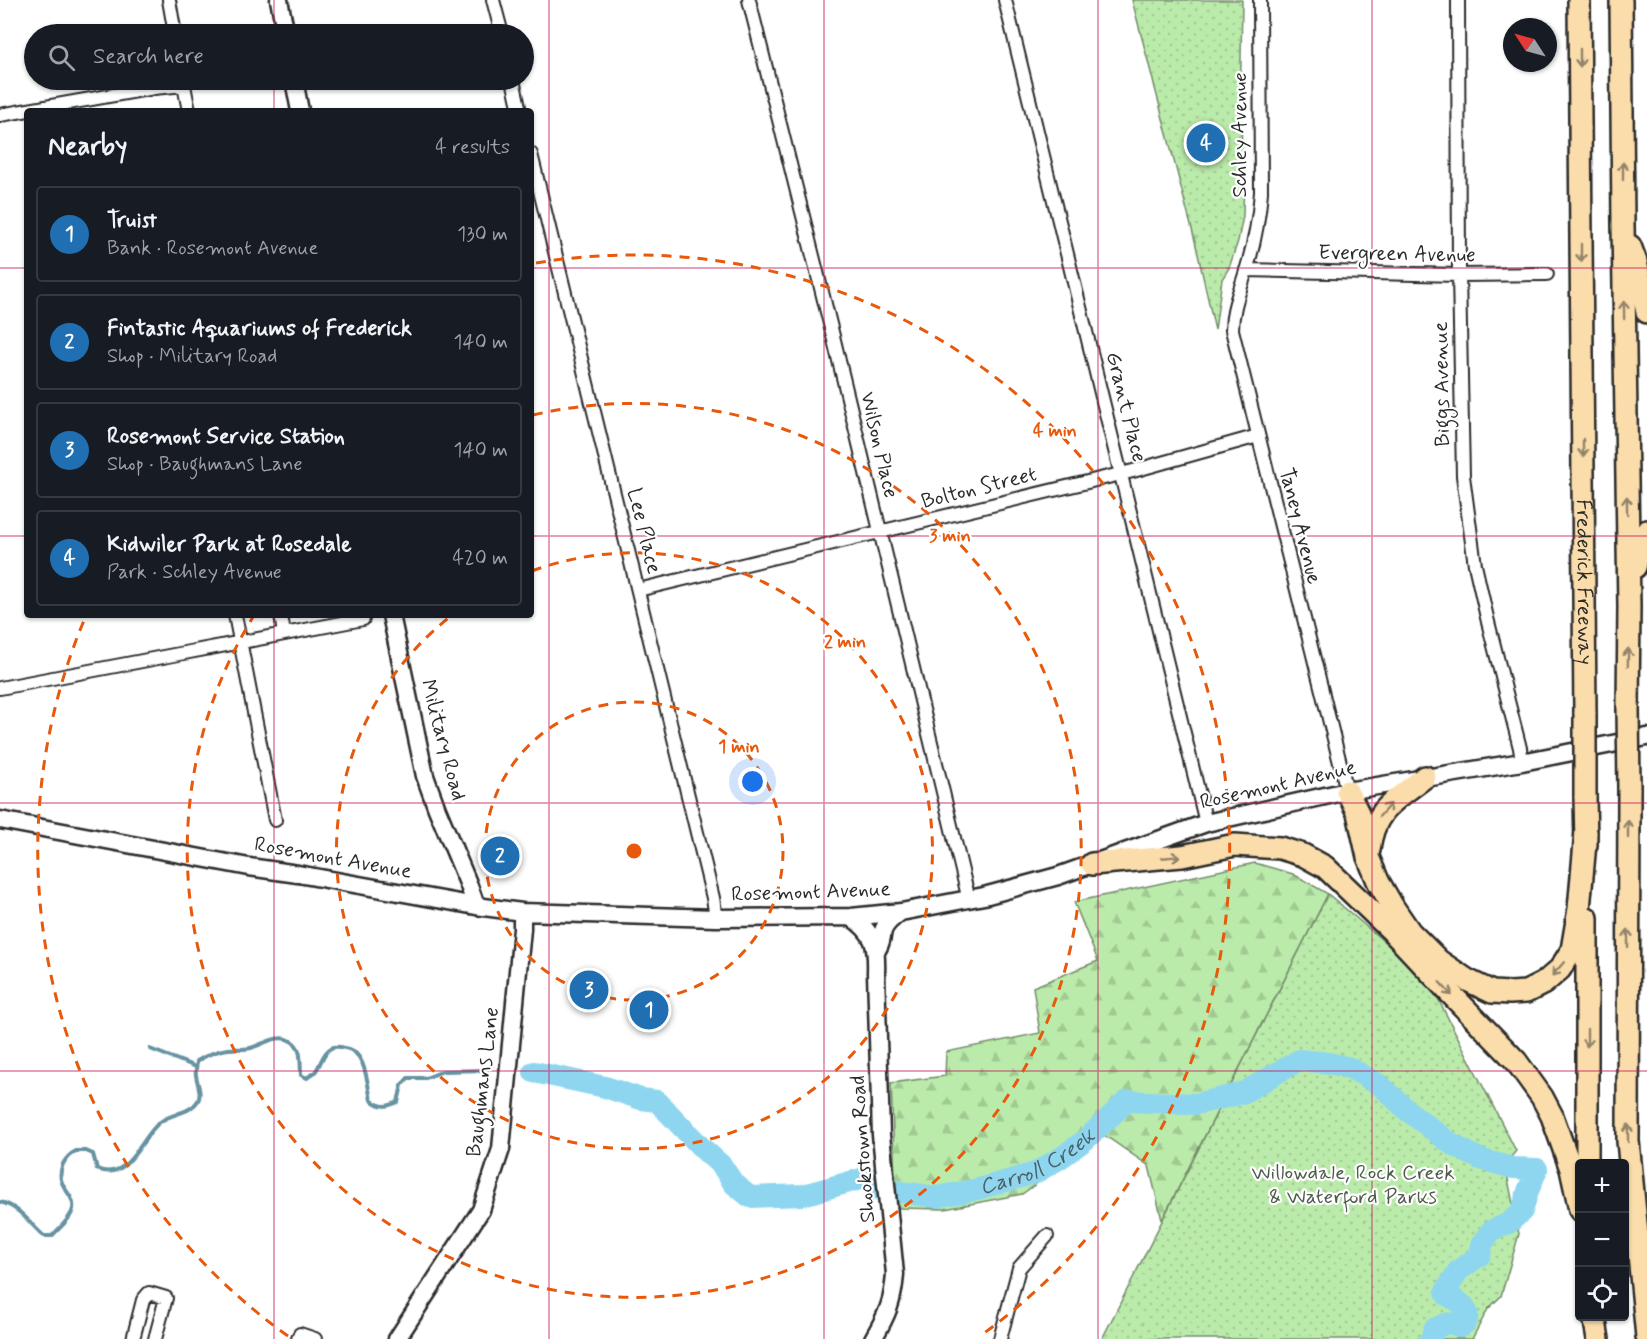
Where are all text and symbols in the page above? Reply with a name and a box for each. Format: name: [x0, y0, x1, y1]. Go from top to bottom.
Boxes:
north arrow: [1503, 18, 1557, 72]
search box: [24, 24, 534, 90]
icon: search: [45, 41, 78, 74]
text: Search here: [93, 43, 204, 71]
one-way arrow: [1574, 48, 1586, 68]
street label: Schley Avenue: [1226, 72, 1254, 198]
pin: 4: [1186, 120, 1226, 166]
text: Nearby: [48, 130, 127, 164]
text: 4 results: [435, 134, 510, 161]
one-way arrow: [1617, 162, 1628, 182]
text: Truist: [107, 207, 157, 235]
text: 1: [65, 221, 74, 248]
text: 130 m: [457, 221, 508, 248]
text: Bank · Rosemont Avenue: [107, 235, 318, 262]
street label: Evergreen Avenue: [1318, 239, 1476, 270]
one-way arrow: [1576, 243, 1587, 263]
one-way arrow: [1618, 301, 1630, 321]
text: Fintastic Aquariums of Frederick: [107, 315, 412, 343]
street label: Biggs Avenue: [1427, 321, 1459, 447]
text: 2: [65, 329, 74, 356]
text: 140 m: [454, 329, 508, 356]
text: Shop · Military Road: [107, 343, 277, 370]
street label: Grant Place: [1099, 349, 1153, 465]
street label: Wilson Place: [853, 389, 905, 501]
text: 4 min: [1033, 419, 1077, 443]
text: Rosemont Service Station: [107, 423, 345, 451]
text: 3: [65, 437, 74, 464]
text: 140 m: [454, 437, 508, 464]
one-way arrow: [1577, 438, 1589, 458]
text: Shop · Baughmans Lane: [107, 451, 303, 478]
street label: Bolton Street: [918, 460, 1040, 516]
street label: Taney Avenue: [1272, 465, 1328, 587]
street label: Lee Place: [620, 485, 668, 577]
one-way arrow: [1621, 496, 1633, 516]
street label: Frederick Freeway: [1569, 499, 1599, 665]
text: 3 min: [929, 524, 971, 548]
text: Kidwiler Park at Rosedale: [107, 531, 352, 559]
text: 4: [64, 545, 75, 572]
text: 420 m: [452, 545, 508, 572]
text: Park · Schley Avenue: [107, 559, 282, 586]
text: 2 min: [824, 630, 866, 654]
one-way arrow: [1622, 647, 1634, 667]
street label: Military Road: [413, 676, 473, 804]
text: 1 min: [718, 735, 760, 759]
street label: Rosemont Avenue: [1197, 753, 1359, 817]
your location: [738, 767, 767, 796]
one-way arrow: [1378, 803, 1392, 818]
one-way arrow: [1622, 820, 1634, 840]
street label: Rosemont Avenue: [252, 830, 414, 886]
pin: 2: [480, 834, 520, 878]
centre of rings: [624, 841, 644, 861]
one-way arrow: [1160, 851, 1180, 862]
street label: Rosemont Avenue: [731, 875, 891, 909]
one-way arrow: [1622, 928, 1634, 948]
one-way arrow: [1551, 961, 1565, 976]
pin: 3: [570, 968, 608, 1012]
one-way arrow: [1439, 982, 1453, 997]
pin: 1: [630, 988, 668, 1032]
street label: Baughmans Lane: [460, 1006, 508, 1159]
one-way arrow: [1581, 1027, 1593, 1047]
street label: Shookstown Road: [844, 1074, 882, 1224]
water label: Carroll Creek: [977, 1122, 1103, 1202]
one-way arrow: [1622, 1123, 1634, 1143]
park label: Willowdale, Rock Creek & Waterford Parks: [1251, 1159, 1455, 1213]
map controls: [1575, 1159, 1629, 1321]
button: +: [1575, 1159, 1629, 1213]
button: −: [1575, 1213, 1629, 1267]
button: locate: [1575, 1267, 1629, 1321]

